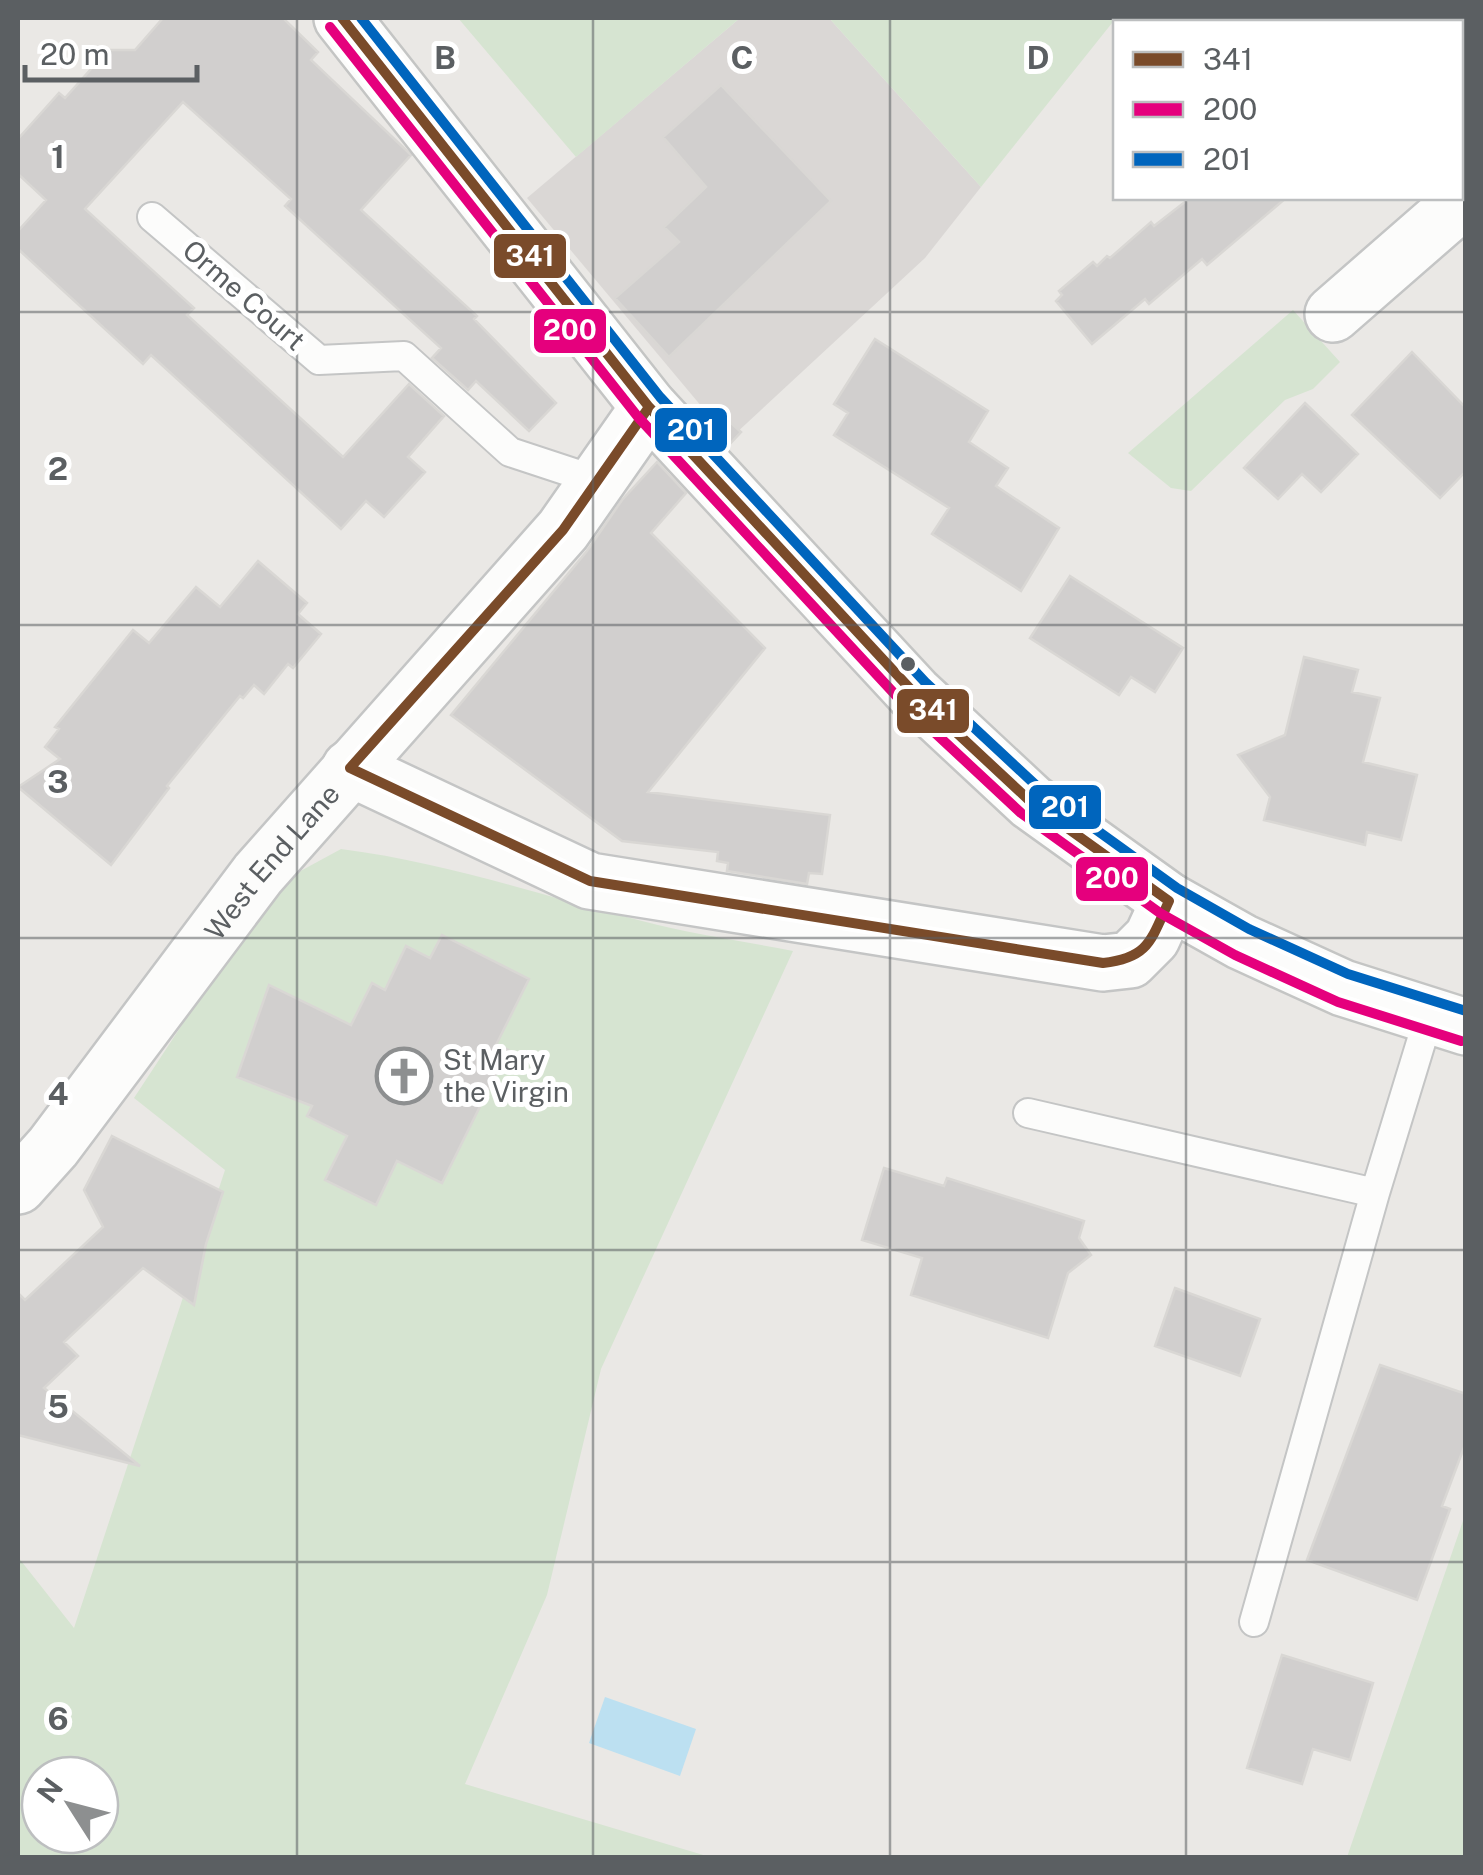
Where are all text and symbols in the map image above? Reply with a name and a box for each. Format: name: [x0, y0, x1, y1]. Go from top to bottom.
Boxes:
scale bar: [25, 20, 198, 82]
legend: [1113, 20, 1463, 200]
text: 20 m: [40, 36, 109, 72]
text: B: [434, 39, 456, 76]
text: C: [731, 39, 753, 76]
text: D: [1026, 39, 1050, 76]
text: 341: [1203, 41, 1253, 77]
text: 200: [1203, 91, 1257, 127]
text: 1: [51, 138, 65, 175]
text: 201: [1203, 141, 1251, 177]
line badge: 341: [492, 232, 568, 280]
street label: Orme Court: [177, 233, 312, 357]
text: 341: [506, 239, 554, 272]
line badge: 200: [532, 307, 608, 355]
text: 200: [543, 313, 597, 346]
line badge: 201: [653, 406, 729, 454]
text: 201: [667, 413, 715, 446]
text: 2: [48, 450, 68, 487]
unlabelled marker: [898, 654, 918, 674]
line badge: 341: [895, 687, 971, 735]
text: 341: [909, 693, 957, 726]
text: 3: [47, 763, 69, 800]
street label: West End Lane: [197, 777, 346, 946]
line badge: 201: [1027, 783, 1103, 831]
text: 201: [1041, 790, 1089, 823]
line badge: 200: [1074, 855, 1150, 903]
text: 200: [1085, 861, 1139, 894]
place label: St Mary the Virgin: [443, 1043, 569, 1108]
church icon: St Mary the Virgin: [374, 1046, 434, 1106]
text: 4: [48, 1075, 69, 1112]
text: 5: [47, 1388, 69, 1425]
text: 6: [47, 1700, 69, 1737]
north arrow: [20, 1755, 120, 1855]
text: N: [30, 1771, 69, 1809]

